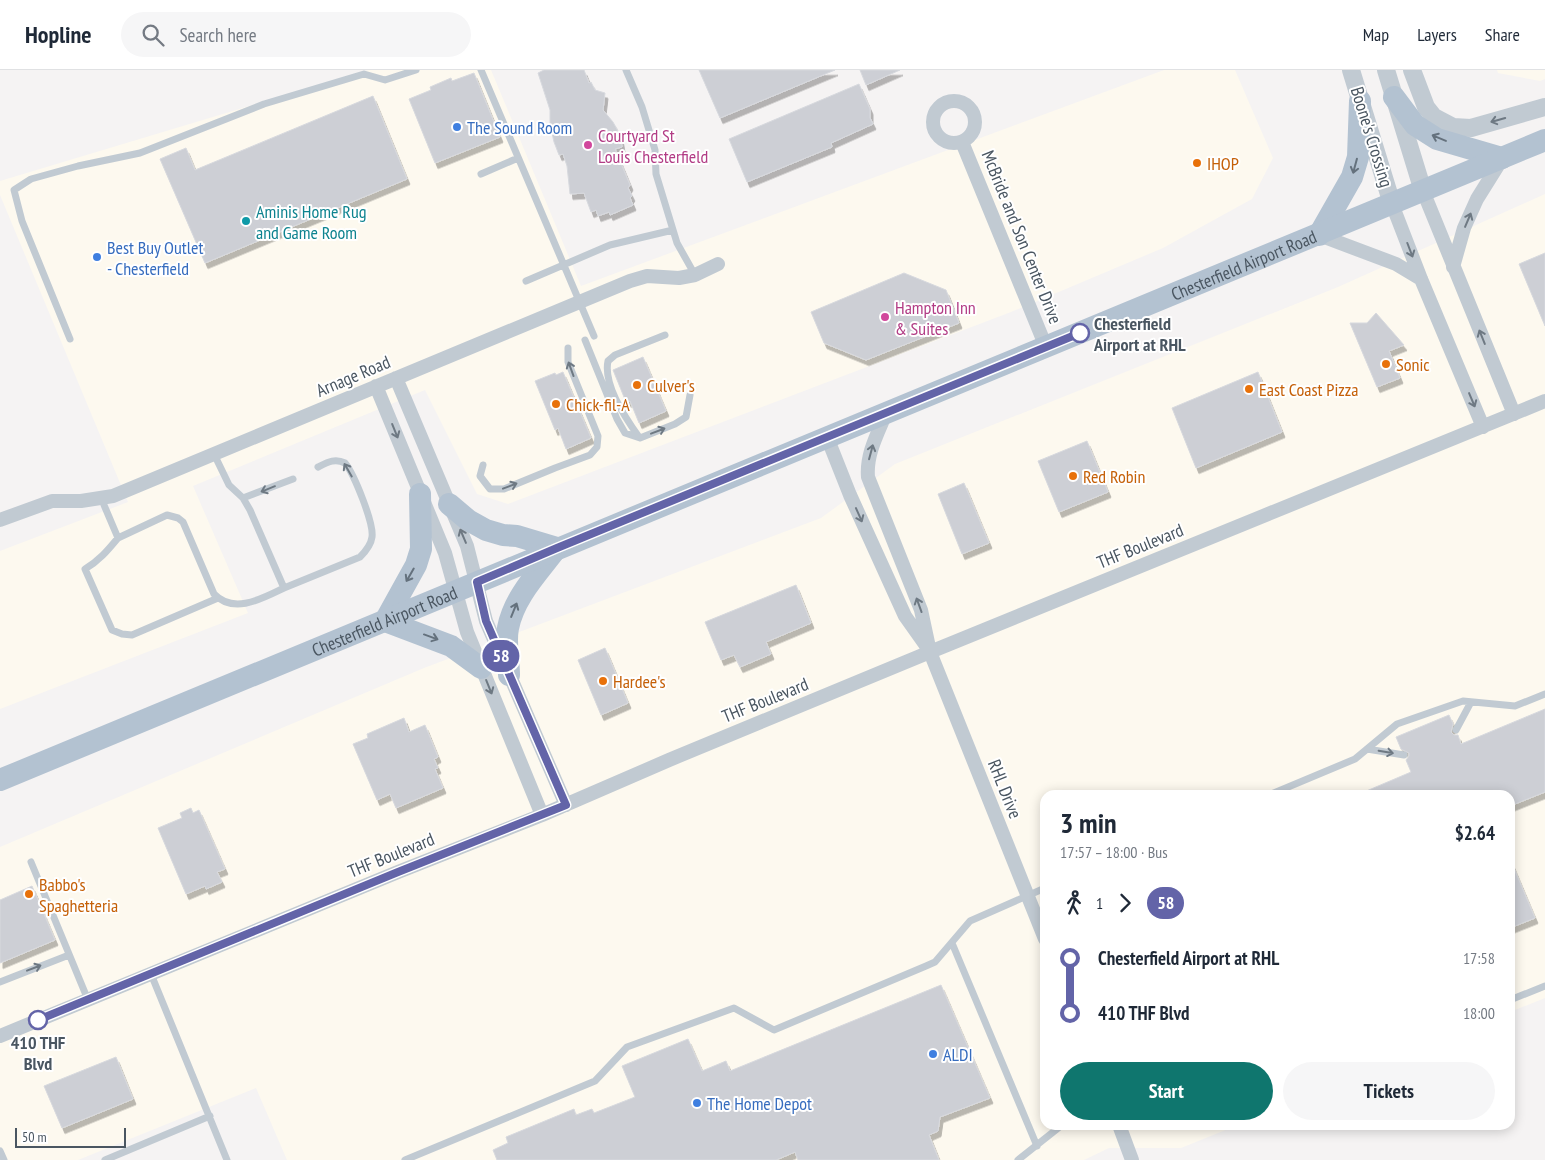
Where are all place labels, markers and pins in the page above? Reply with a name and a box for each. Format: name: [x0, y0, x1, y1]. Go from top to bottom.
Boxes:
place label: The Sound Room: [467, 116, 572, 139]
marker: The Sound Room: [451, 121, 463, 133]
place label: Courtyard St Louis Chesterfield: [598, 124, 708, 168]
marker: Courtyard St Louis Chesterfield: [582, 139, 594, 151]
place label: IHOP: [1207, 152, 1239, 175]
marker: IHOP: [1191, 157, 1203, 169]
place label: Aminis Home Rug and Game Room: [256, 200, 366, 244]
marker: Aminis Home Rug and Game Room: [240, 215, 252, 227]
place label: Best Buy Outlet - Chesterfield: [107, 236, 203, 280]
marker: Best Buy Outlet - Chesterfield: [91, 251, 103, 263]
place label: Hampton Inn & Suites: [895, 296, 976, 340]
marker: Hampton Inn & Suites: [879, 311, 891, 323]
place label: Chesterfield Airport at RHL: [1093, 312, 1186, 356]
marker: Chesterfield Airport at RHL: [1070, 323, 1090, 343]
place label: Sonic: [1396, 353, 1430, 376]
marker: Sonic: [1380, 358, 1392, 370]
place label: Culver's: [647, 374, 695, 397]
place label: East Coast Pizza: [1259, 378, 1359, 401]
marker: Culver's: [631, 379, 643, 391]
marker: East Coast Pizza: [1243, 383, 1255, 395]
place label: Chick-fil-A: [566, 393, 630, 416]
marker: Chick-fil-A: [550, 398, 562, 410]
place label: Red Robin: [1083, 465, 1145, 488]
marker: Red Robin: [1067, 470, 1079, 482]
place label: Hardee's: [613, 670, 665, 693]
marker: Hardee's: [597, 675, 609, 687]
place label: Babbo's Spaghetteria: [39, 873, 118, 917]
marker: Babbo's Spaghetteria: [23, 888, 35, 900]
marker: 410 THF Blvd: [28, 1010, 48, 1030]
place label: 410 THF Blvd: [11, 1031, 66, 1075]
place label: ALDI: [943, 1043, 973, 1066]
marker: ALDI: [927, 1048, 939, 1060]
place label: The Home Depot: [707, 1092, 812, 1115]
marker: The Home Depot: [691, 1097, 703, 1109]

